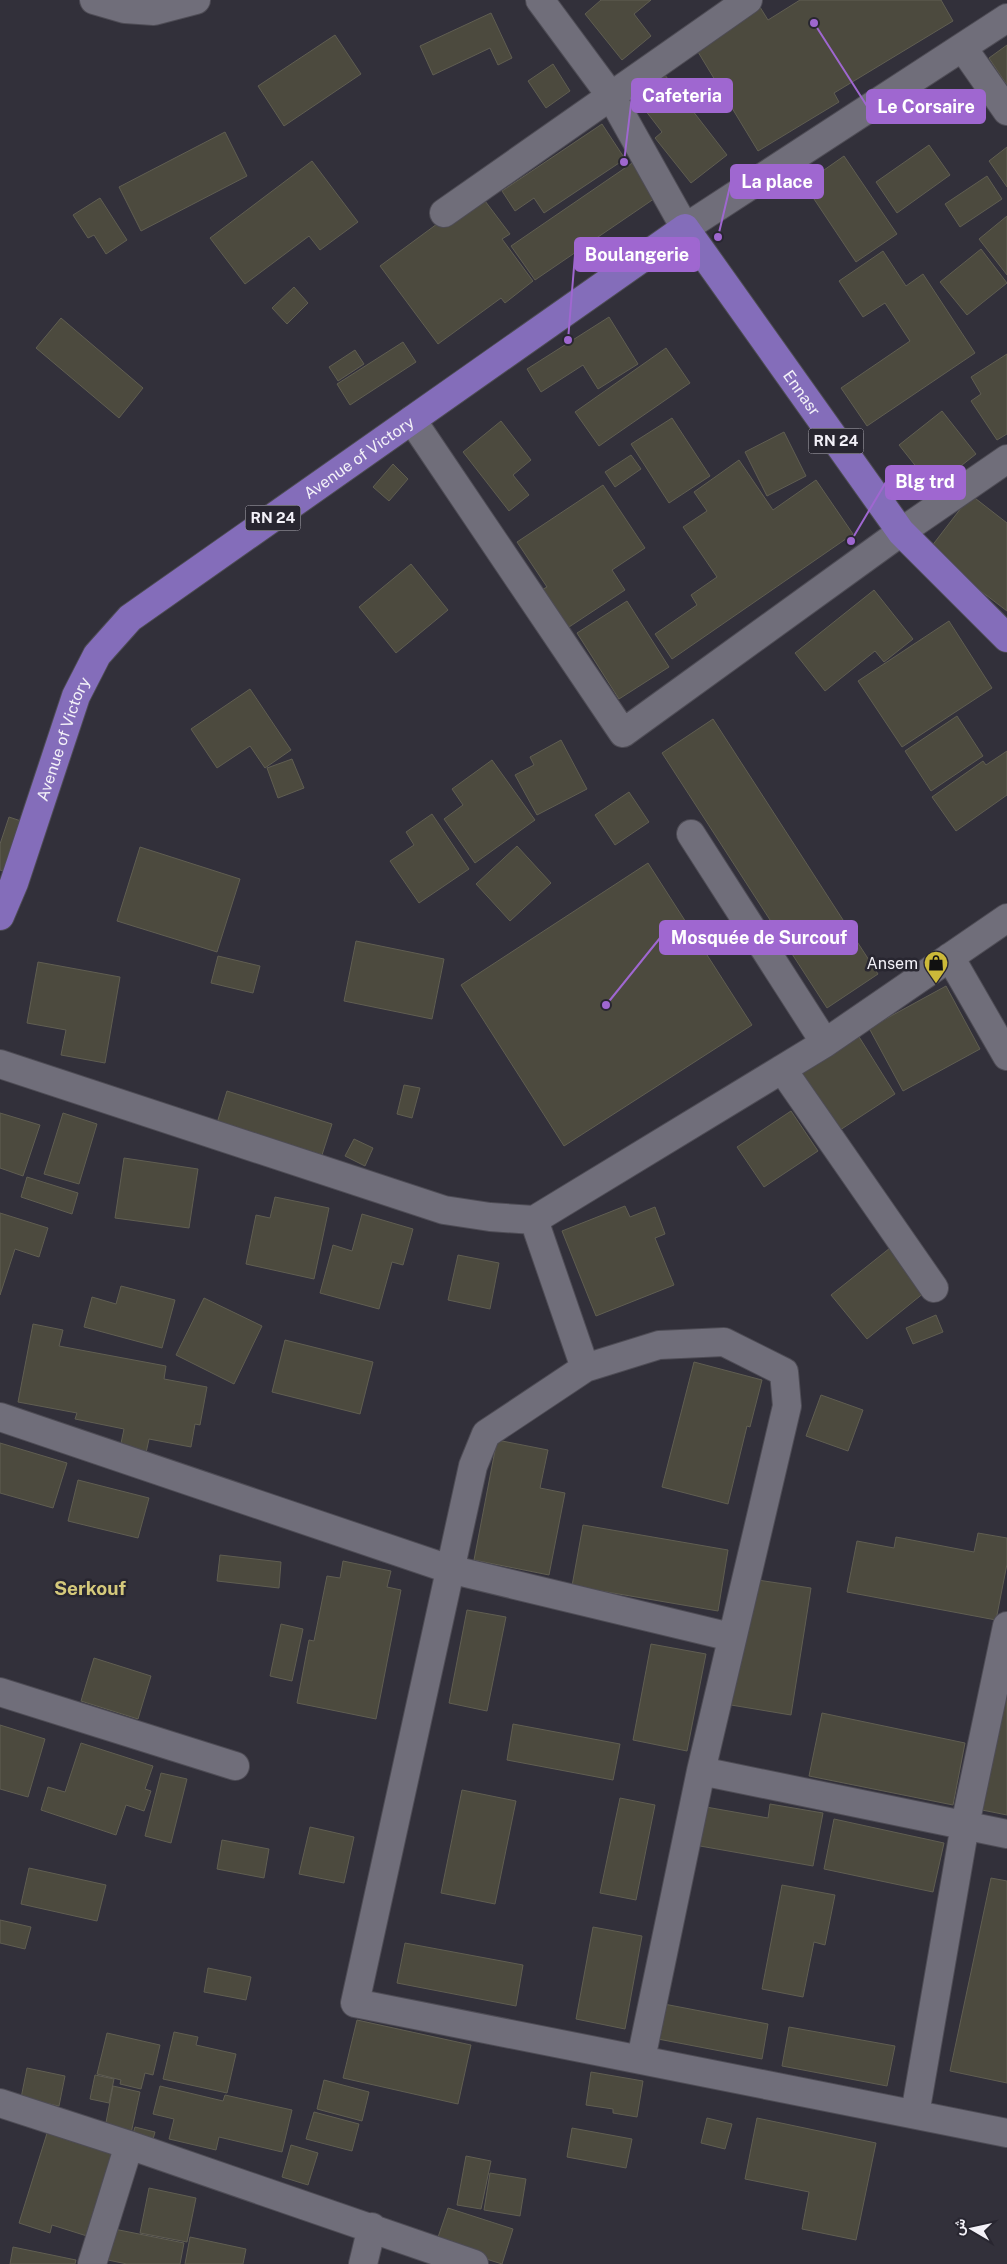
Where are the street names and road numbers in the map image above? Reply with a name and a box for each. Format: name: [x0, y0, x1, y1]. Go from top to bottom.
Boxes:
street label: Ennasr: [779, 367, 824, 420]
street label: Avenue of Victory: [300, 412, 418, 503]
road number: RN 24: [808, 428, 864, 454]
road number: RN 24: [246, 506, 300, 530]
street label: Avenue of Victory: [33, 673, 94, 804]

